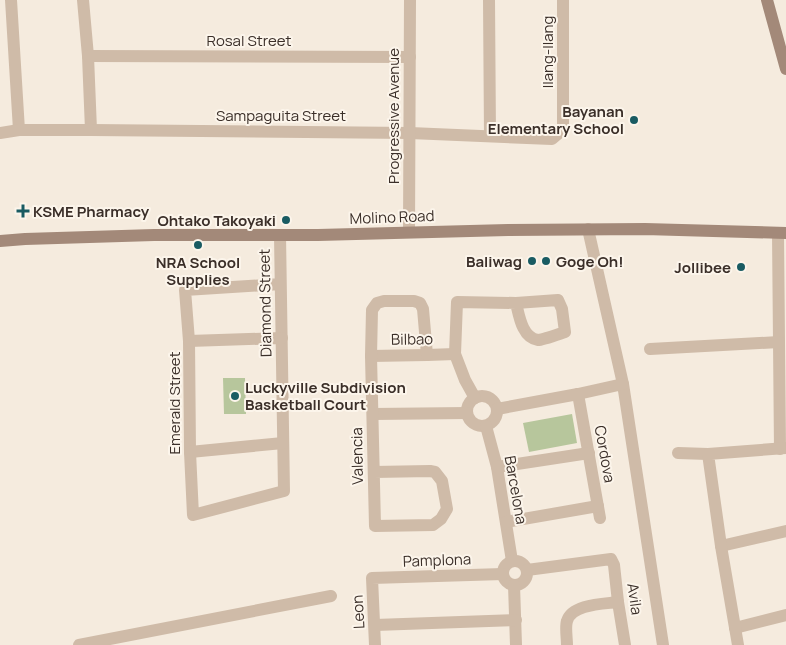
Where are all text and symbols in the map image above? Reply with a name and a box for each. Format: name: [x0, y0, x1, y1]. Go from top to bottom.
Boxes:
street label: Ilang-Ilang: [537, 16, 558, 88]
street label: Rosal Street: [206, 30, 292, 51]
street label: Progressive Avenue: [383, 48, 404, 184]
place label: Bayanan Elementary School: [488, 101, 624, 139]
street label: Sampaguita Street: [216, 105, 346, 126]
marker: Bayanan Elementary School: [628, 114, 640, 126]
place label: KSME Pharmacy: [33, 201, 150, 222]
marker: KSME Pharmacy: [17, 205, 29, 217]
street label: Molino Road: [349, 205, 435, 229]
place label: Ohtako Takoyaki: [157, 210, 276, 231]
marker: Ohtako Takoyaki: [280, 214, 292, 226]
marker: NRA School Supplies: [192, 239, 204, 251]
street label: Diamond Street: [254, 249, 276, 357]
place label: Baliwag: [466, 251, 522, 272]
place label: Goge Oh!: [556, 251, 624, 272]
place label: NRA School Supplies: [156, 252, 240, 290]
marker: Baliwag: [526, 255, 538, 267]
marker: Goge Oh!: [540, 255, 552, 267]
place label: Jollibee: [674, 257, 731, 278]
marker: Jollibee: [735, 261, 747, 273]
street label: Bilbao: [391, 328, 433, 350]
street label: Emerald Street: [164, 352, 185, 454]
place label: Luckyville Subdivision Basketball Court: [245, 377, 406, 415]
marker: Luckyville Subdivision Basketball Court: [229, 390, 241, 402]
street label: Cordova: [590, 424, 620, 484]
street label: Valencia: [346, 427, 368, 485]
street label: Barcelona: [500, 454, 532, 526]
street label: Pamplona: [403, 548, 471, 572]
street label: Avila: [622, 582, 648, 616]
street label: Leon: [347, 594, 369, 630]

